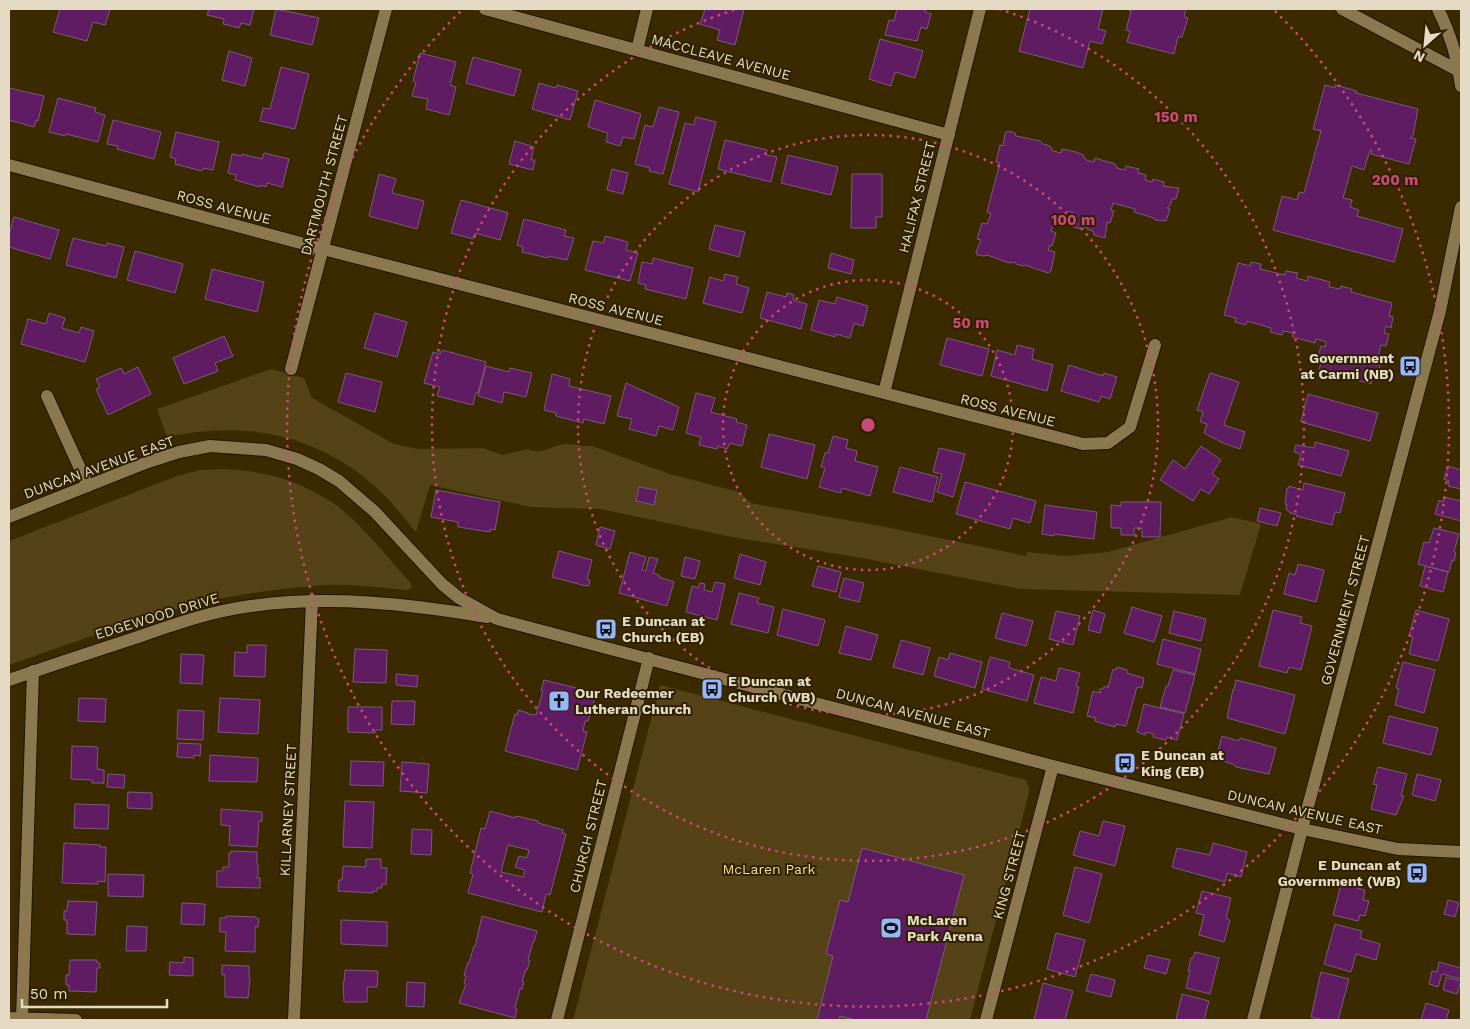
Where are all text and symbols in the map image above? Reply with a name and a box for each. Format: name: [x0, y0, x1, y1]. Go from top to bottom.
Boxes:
north arrow: [1400, 20, 1450, 70]
street label: MACCLEAVE AVENUE: [650, 31, 792, 83]
text: N: [1411, 47, 1427, 66]
text: 150 m: [1154, 108, 1198, 126]
street label: DARTMOUTH STREET: [298, 112, 351, 257]
street label: HALIFAX STREET: [895, 139, 939, 254]
text: 200 m: [1372, 171, 1418, 189]
street label: ROSS AVENUE: [175, 187, 273, 227]
text: 100 m: [1051, 211, 1095, 229]
street label: ROSS AVENUE: [567, 289, 665, 329]
text: 50 m: [953, 314, 989, 332]
place label: Government at Carmi (NB): [1300, 350, 1394, 382]
bus stop icon: Government at Carmi (NB): [1398, 354, 1422, 378]
street label: ROSS AVENUE: [959, 390, 1057, 430]
centre of rings: [859, 416, 877, 434]
street label: DUNCAN AVENUE EAST: [22, 432, 177, 502]
street label: GOVERNMENT STREET: [1317, 533, 1373, 687]
street label: EDGEWOOD DRIVE: [93, 590, 221, 642]
place label: E Duncan at Church (EB): [622, 613, 705, 645]
bus stop icon: E Duncan at Church (EB): [594, 617, 618, 641]
place label: E Duncan at Church (WB): [728, 673, 816, 705]
bus stop icon: E Duncan at Church (WB): [700, 677, 724, 701]
place label: Our Redeemer Lutheran Church: [575, 685, 691, 717]
street label: DUNCAN AVENUE EAST: [834, 685, 992, 741]
church icon: Our Redeemer Lutheran Church: [547, 689, 571, 713]
street label: KILLARNEY STREET: [277, 743, 299, 877]
place label: E Duncan at King (EB): [1141, 747, 1224, 779]
bus stop icon: E Duncan at King (EB): [1113, 751, 1137, 775]
street label: CHURCH STREET: [566, 777, 610, 894]
street label: DUNCAN AVENUE EAST: [1226, 786, 1385, 838]
street label: KING STREET: [989, 828, 1029, 921]
place label: E Duncan at Government (WB): [1278, 857, 1401, 889]
park label: McLaren Park: [722, 861, 816, 877]
bus stop icon: E Duncan at Government (WB): [1405, 861, 1429, 885]
place label: McLaren Park Arena: [907, 912, 984, 944]
sports icon: McLaren Park Arena: [879, 916, 903, 940]
scale bar: [22, 976, 168, 1008]
text: 50 m: [30, 985, 67, 1003]

